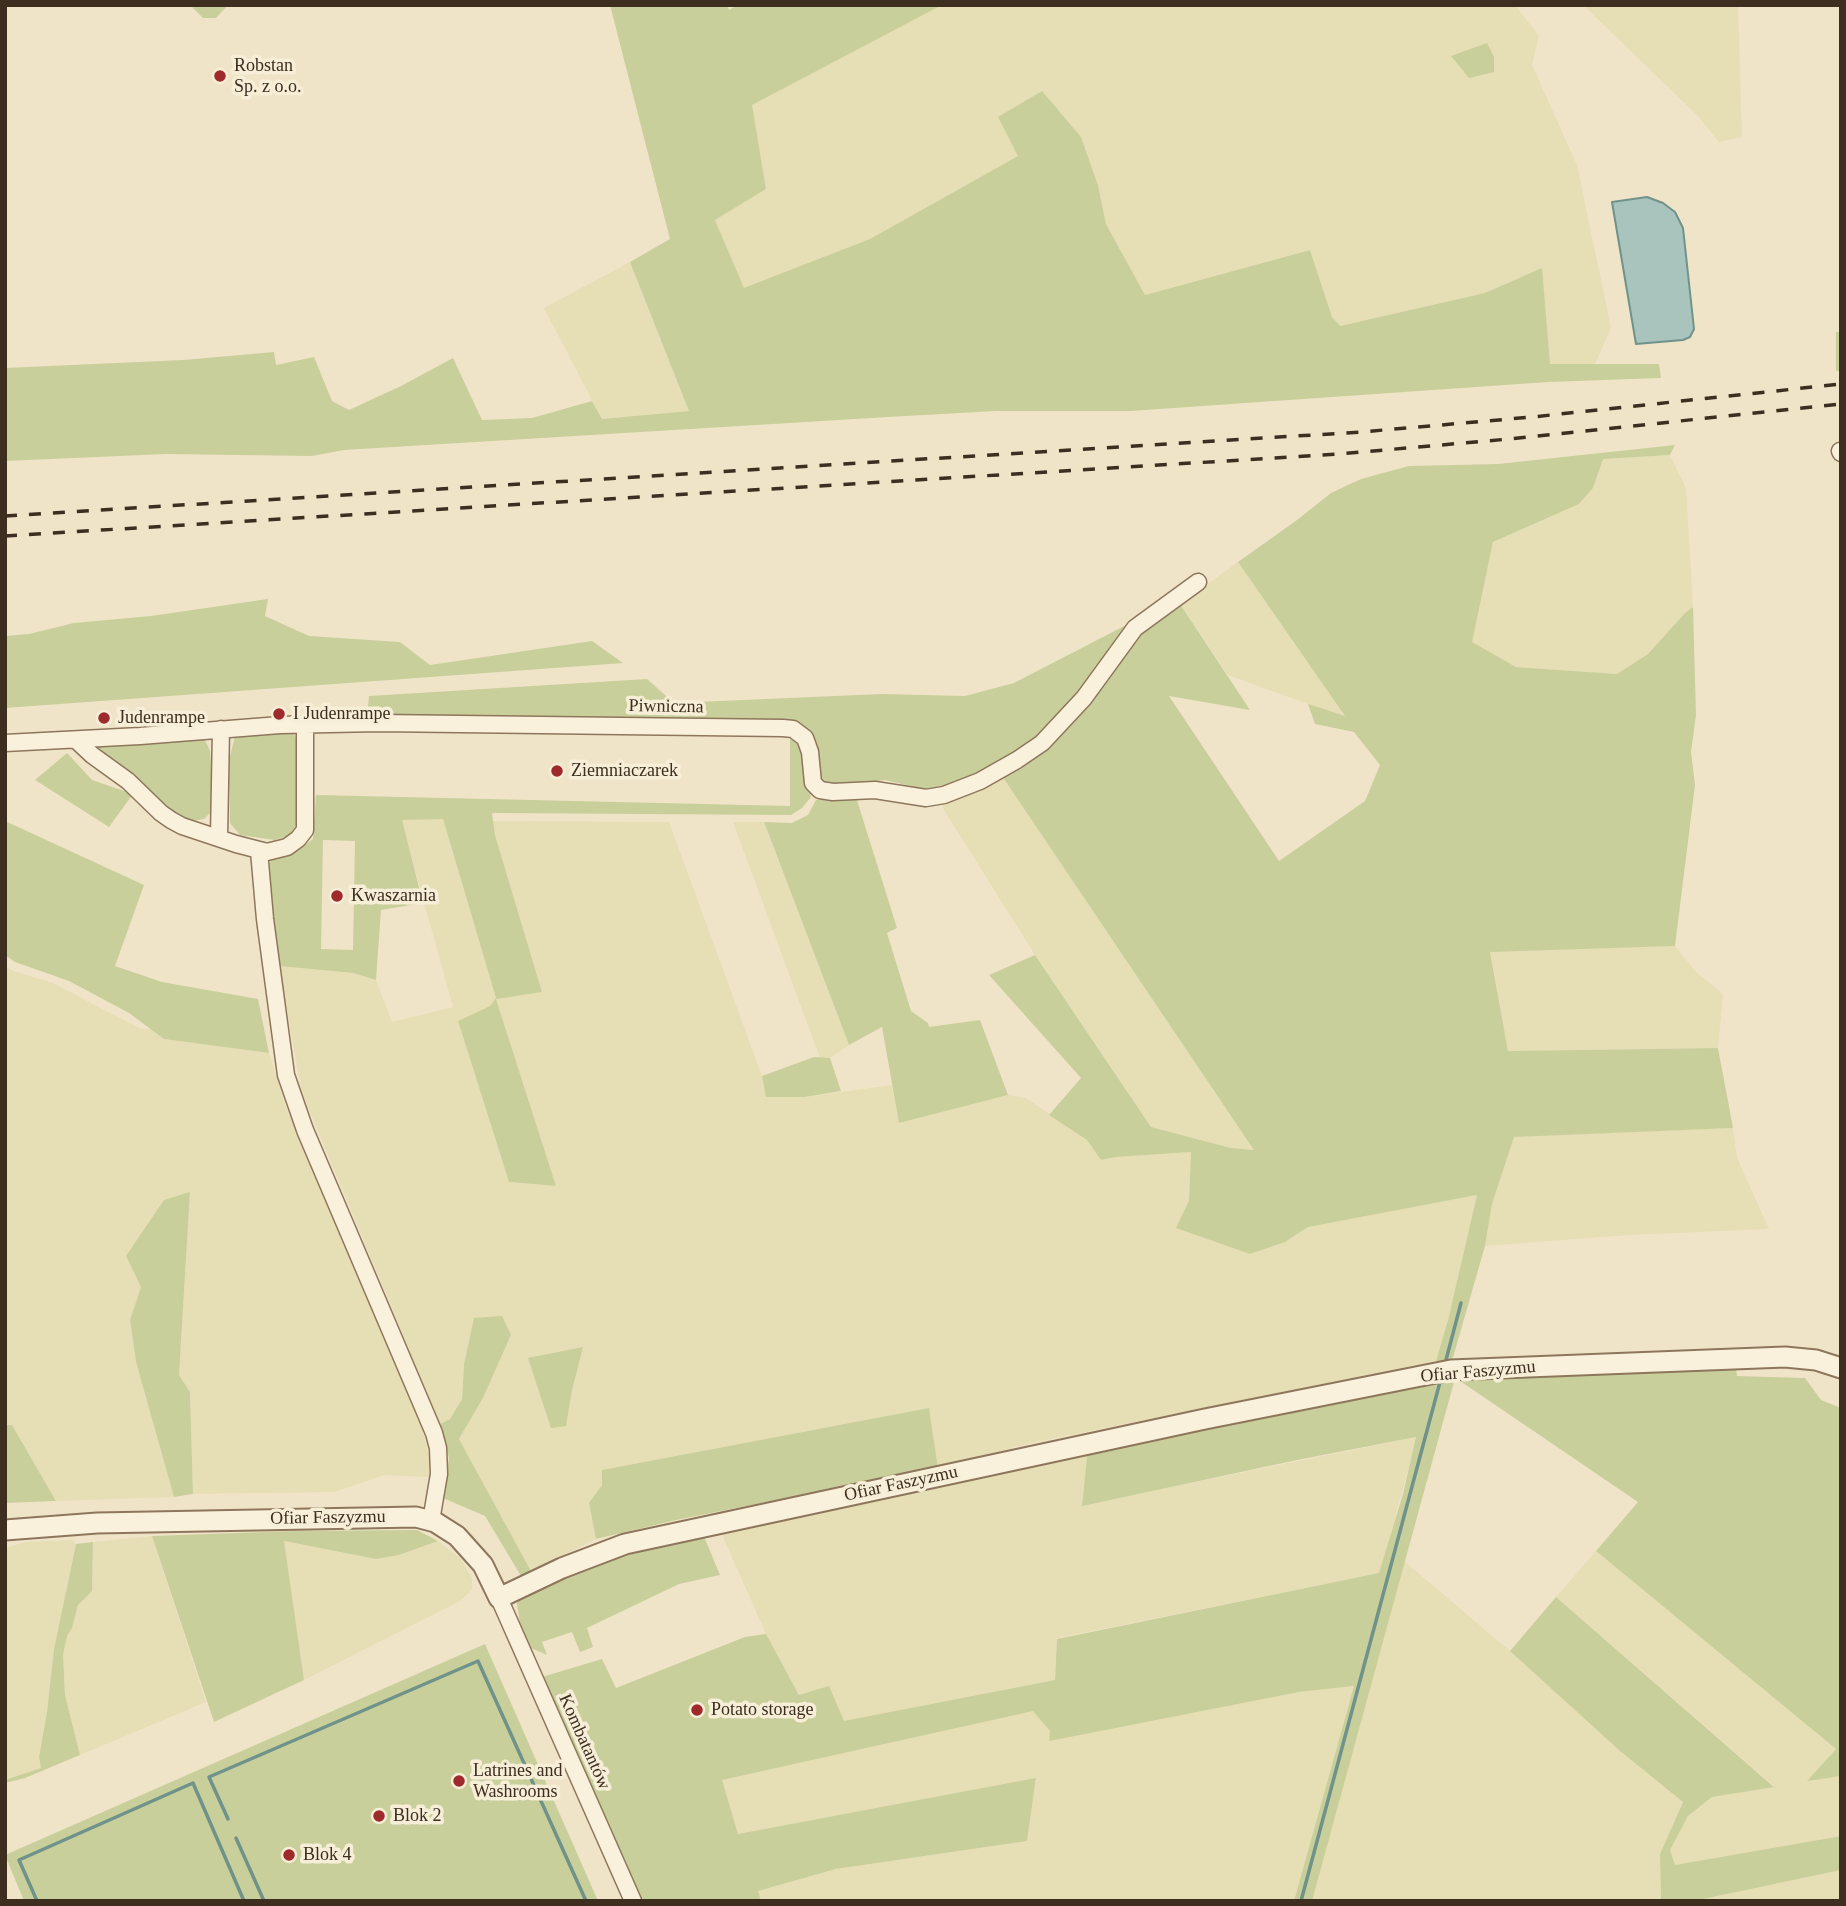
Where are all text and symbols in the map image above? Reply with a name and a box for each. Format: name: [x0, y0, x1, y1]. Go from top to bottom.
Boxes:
place label: Robstan Sp. z o.o.: [234, 55, 302, 98]
marker: Robstan Sp. z o.o.: [212, 68, 228, 84]
street label: Piwniczna: [628, 696, 704, 718]
place label: I Judenrampe: [293, 703, 390, 725]
marker: I Judenrampe: [271, 706, 287, 722]
place label: Judenrampe: [118, 707, 205, 729]
marker: Judenrampe: [96, 710, 112, 726]
place label: Ziemniaczarek: [571, 760, 678, 782]
marker: Ziemniaczarek: [549, 763, 565, 779]
place label: Kwaszarnia: [351, 885, 436, 907]
marker: Kwaszarnia: [329, 888, 345, 904]
street label: Ofiar Faszyzmu: [1420, 1356, 1536, 1388]
street label: Ofiar Faszyzmu: [842, 1461, 960, 1507]
street label: Ofiar Faszyzmu: [270, 1506, 386, 1530]
street label: Kombatantów: [553, 1691, 615, 1793]
place label: Potato storage: [711, 1699, 813, 1721]
marker: Potato storage: [689, 1702, 705, 1718]
place label: Latrines and Washrooms: [473, 1760, 562, 1802]
marker: Latrines and Washrooms: [451, 1773, 467, 1789]
place label: Blok 2: [393, 1805, 442, 1827]
marker: Blok 2: [371, 1808, 387, 1824]
place label: Blok 4: [303, 1844, 352, 1866]
marker: Blok 4: [281, 1847, 297, 1863]

